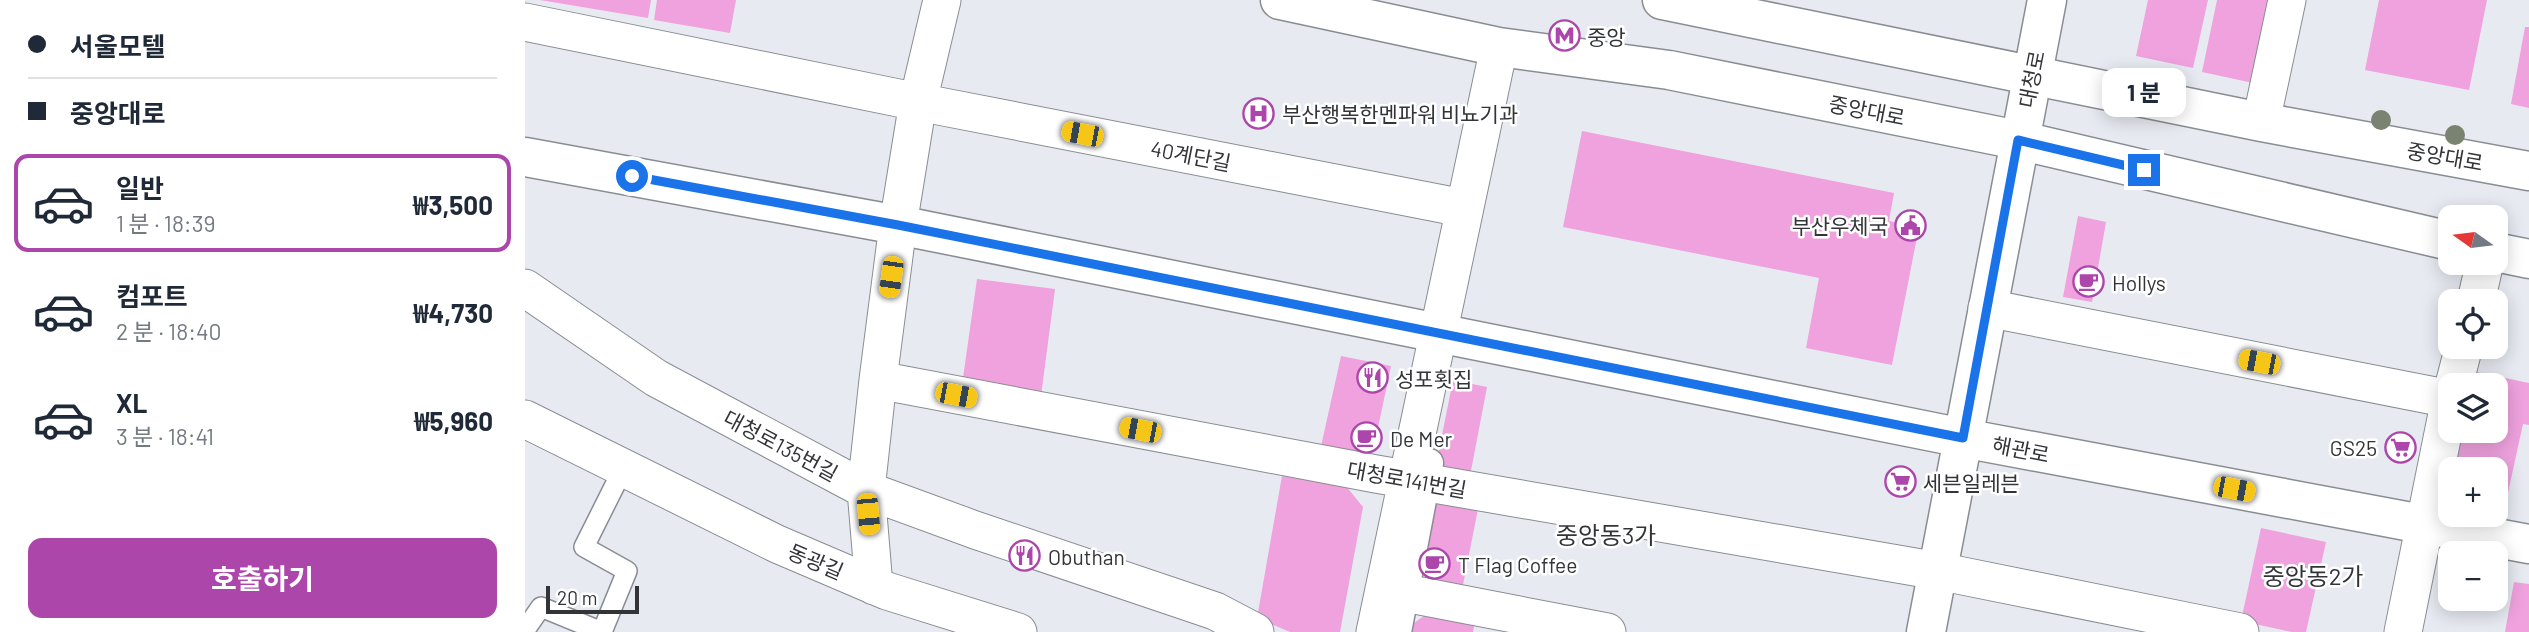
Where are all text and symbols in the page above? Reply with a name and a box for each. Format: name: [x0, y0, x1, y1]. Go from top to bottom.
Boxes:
metro station icon: 중앙: [1547, 19, 1581, 53]
place label: 중앙: [1587, 24, 1626, 49]
text: 서울모텔: [70, 30, 166, 61]
street label: 대청로: [2013, 48, 2049, 110]
callout: 1 분: [2102, 68, 2186, 118]
text: 1 분: [2127, 78, 2161, 106]
street label: 중앙대로: [1827, 90, 1907, 130]
hospital icon: 부산행복한멘파워 비뇨기과: [1242, 96, 1276, 130]
text: 중앙대로: [70, 97, 166, 128]
place label: 부산행복한멘파워 비뇨기과: [1282, 101, 1518, 126]
car: [1060, 120, 1105, 148]
street label: 40계단길: [1149, 135, 1233, 175]
street label: 중앙대로: [2405, 137, 2485, 175]
route end: [2128, 154, 2160, 186]
route start: [616, 160, 648, 192]
icon: car: [32, 172, 95, 235]
text: 일반: [116, 172, 164, 203]
text: ₩3,500: [413, 189, 493, 220]
north arrow: [2438, 205, 2508, 275]
map controls: [2438, 205, 2508, 611]
public building icon: 부산우체국: [1894, 208, 1928, 242]
text: 1 분 · 18:39: [116, 209, 216, 237]
place label: 부산우체국: [1791, 213, 1888, 238]
car: [878, 255, 905, 299]
cafe icon: Hollys: [2072, 265, 2106, 299]
place label: Hollys: [2112, 270, 2166, 295]
icon: car: [32, 280, 95, 343]
text: 컴포트: [116, 280, 188, 311]
button: locate: [2438, 289, 2508, 359]
text: ₩4,730: [413, 297, 493, 328]
text: 2 분 · 18:40: [116, 317, 222, 345]
car: [2237, 348, 2282, 376]
restaurant icon: 성포횟집: [1355, 361, 1389, 395]
place label: 성포횟집: [1395, 366, 1472, 391]
button: layers: [2438, 373, 2508, 443]
car: [934, 381, 979, 409]
text: XL: [116, 387, 147, 418]
icon: car: [32, 388, 95, 451]
street label: 대청로135번길: [720, 404, 842, 486]
text: ₩5,960: [414, 405, 493, 436]
car: [1118, 416, 1163, 444]
cafe icon: De Mer: [1350, 421, 1384, 455]
text: 3 분 · 18:41: [116, 422, 214, 450]
place label: De Mer: [1390, 426, 1453, 451]
supermarket icon: GS25: [2383, 430, 2417, 464]
street label: 해관로: [1990, 431, 2052, 467]
place label: GS25: [2330, 435, 2377, 460]
street label: 대청로141번길: [1345, 456, 1469, 502]
button: +: [2438, 457, 2508, 527]
supermarket icon: 세븐일레븐: [1883, 465, 1917, 499]
place label: 세븐일레븐: [1923, 470, 2020, 495]
car: [2212, 475, 2257, 503]
car: [856, 492, 881, 536]
district label: 중앙동3가: [1556, 520, 1656, 549]
button: 호출하기: [28, 538, 497, 618]
street label: 동광길: [784, 538, 848, 584]
restaurant icon: Obuthan: [1008, 539, 1042, 573]
button: −: [2438, 541, 2508, 611]
place label: Obuthan: [1048, 544, 1125, 569]
cafe icon: T Flag Coffee: [1418, 547, 1452, 581]
place label: T Flag Coffee: [1458, 552, 1577, 577]
district label: 중앙동2가: [2262, 561, 2364, 590]
scale bar: [546, 583, 639, 615]
text: 20 m: [557, 586, 597, 609]

